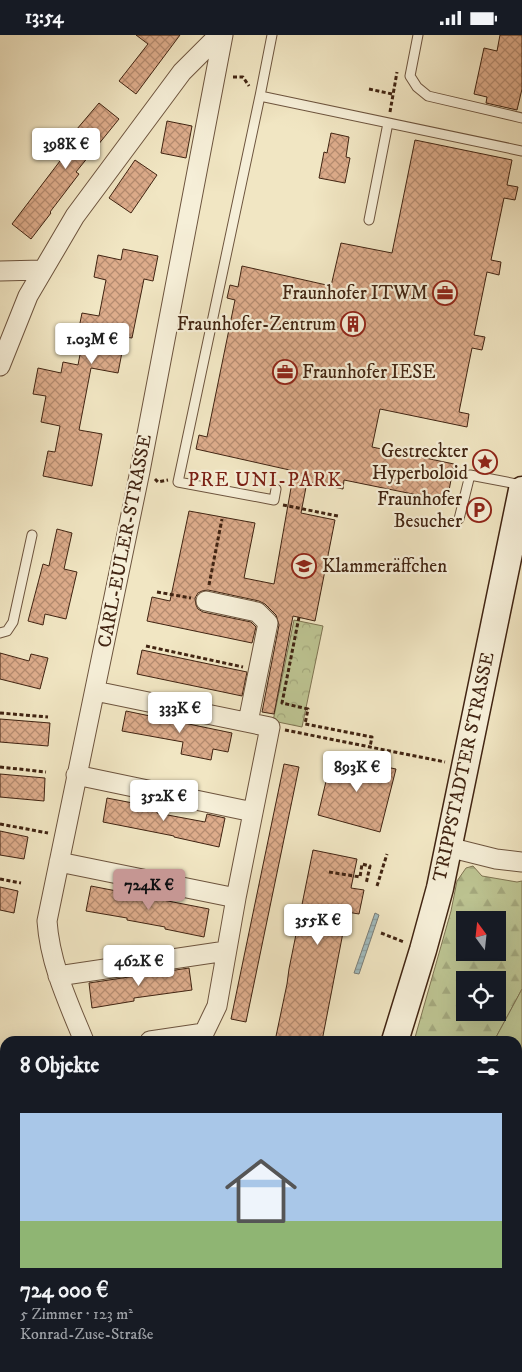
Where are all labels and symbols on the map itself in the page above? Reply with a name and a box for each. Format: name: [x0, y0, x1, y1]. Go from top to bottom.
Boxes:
pin: 398K €: [25, 127, 107, 170]
office icon: Fraunhofer ITWM: [432, 280, 458, 306]
place label: Fraunhofer ITWM: [282, 282, 428, 305]
building icon: Fraunhofer-Zentrum: [340, 311, 366, 337]
place label: Fraunhofer-Zentrum: [177, 313, 336, 336]
pin: 1.03M €: [46, 323, 138, 365]
office icon: Fraunhofer IESE: [272, 359, 298, 385]
place label: Fraunhofer IESE: [302, 361, 436, 384]
street label: CARL-EULER-STRASSE: [93, 432, 157, 650]
place label: Gestreckter Hyperboloid: [372, 440, 469, 485]
place icon: Gestreckter Hyperboloid: [472, 449, 498, 475]
district label: PRE UNI-PARK: [188, 468, 342, 493]
place label: Fraunhofer Besucher: [377, 488, 462, 533]
parking icon: Fraunhofer Besucher: [466, 497, 492, 523]
school or university icon: Klammeräffchen: [291, 553, 317, 579]
place label: Klammeräffchen: [322, 555, 447, 578]
street label: TRIPPSTADTER STRASSE: [428, 650, 500, 884]
pin: 333K €: [139, 691, 221, 734]
pin: 893K €: [316, 751, 398, 793]
pin: 352K €: [123, 779, 205, 822]
pin: 724K €: [108, 869, 190, 911]
pin: 355K €: [277, 903, 359, 946]
north arrow: [456, 911, 506, 961]
pin: 462K €: [98, 945, 180, 987]

